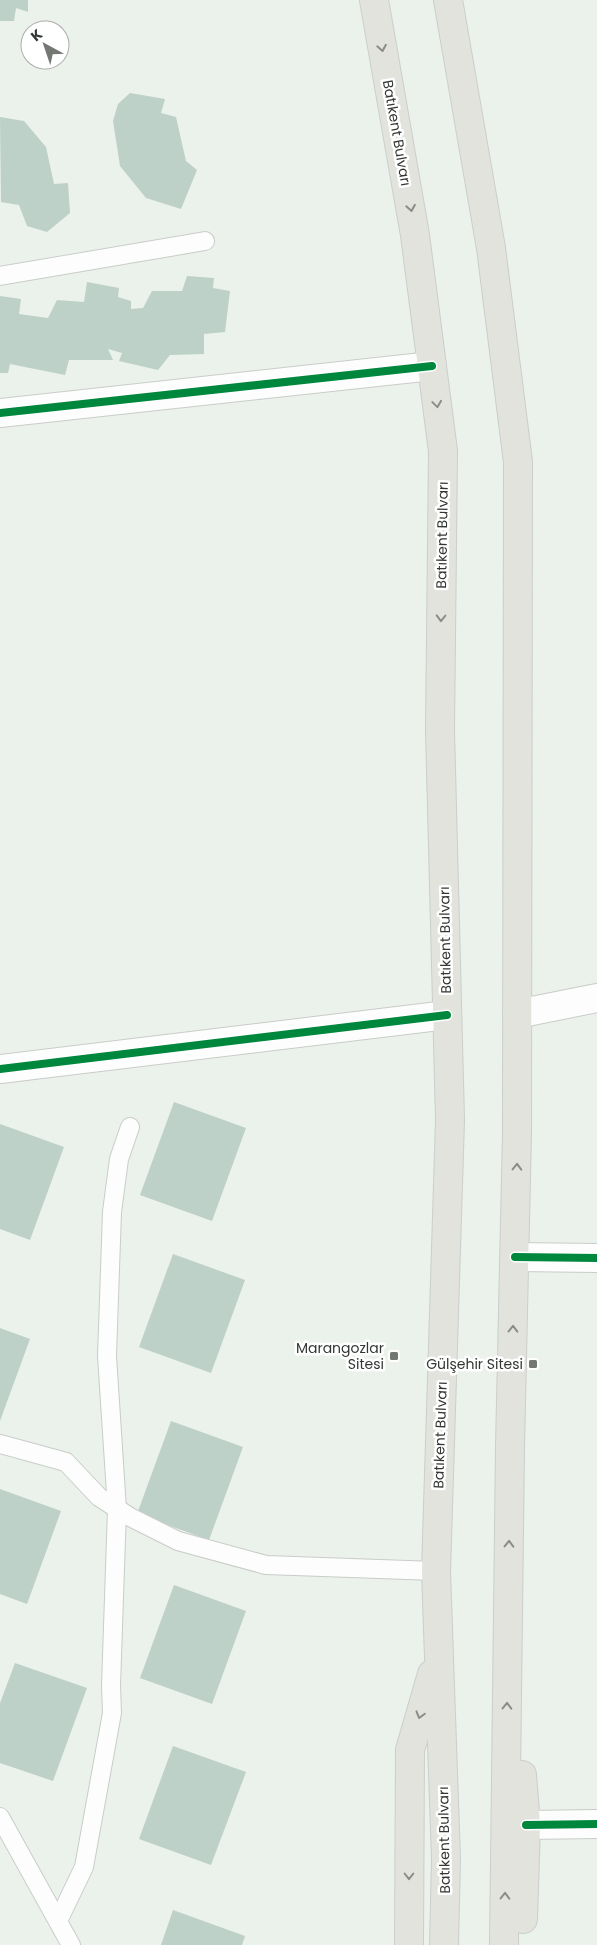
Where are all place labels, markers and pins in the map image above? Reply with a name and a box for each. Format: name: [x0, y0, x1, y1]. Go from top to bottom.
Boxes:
place label: Marangozlar Sitesi: [296, 1338, 384, 1374]
marker: Marangozlar Sitesi: [388, 1350, 400, 1362]
place label: Gülşehir Sitesi: [426, 1354, 523, 1374]
marker: Gülşehir Sitesi: [527, 1358, 539, 1370]

